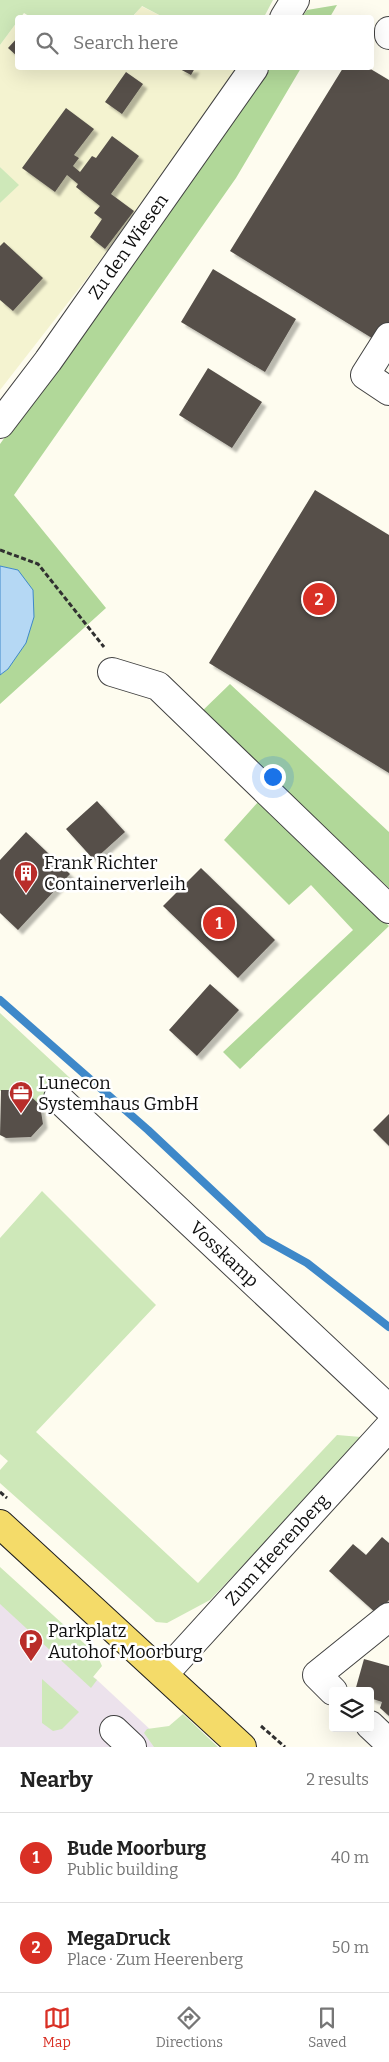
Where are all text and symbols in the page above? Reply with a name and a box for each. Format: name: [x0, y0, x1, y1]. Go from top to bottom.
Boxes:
search box: [15, 15, 374, 70]
icon: search: [33, 29, 61, 57]
text: Search here: [73, 31, 178, 54]
street label: Zu den Wiesen: [84, 189, 173, 304]
pin: 2: [303, 580, 335, 618]
your location: [260, 764, 286, 790]
place label: Frank Richter Containerverleih: [44, 852, 186, 895]
building icon: Frank Richter Containerverleih: [13, 860, 39, 894]
pin: 1: [203, 904, 235, 942]
place label: Lunecon Systemhaus GmbH: [38, 1072, 199, 1115]
office icon: Lunecon Systemhaus GmbH: [8, 1080, 34, 1114]
street label: Vosskamp: [185, 1217, 263, 1292]
street label: Zum Heerenberg: [221, 1489, 333, 1610]
place label: Parkplatz Autohof Moorburg: [48, 1620, 203, 1663]
parking icon: Parkplatz Autohof Moorburg: [18, 1628, 44, 1662]
map controls: [329, 1687, 374, 1732]
button: layers: [329, 1687, 374, 1732]
text: Nearby: [20, 1767, 93, 1793]
text: 2 results: [306, 1770, 369, 1789]
text: Bude Moorburg: [67, 1837, 206, 1860]
text: 1: [33, 1848, 39, 1867]
text: 40 m: [331, 1848, 369, 1867]
text: Public building: [67, 1860, 178, 1879]
text: MegaDruck: [67, 1927, 170, 1950]
text: 2: [31, 1938, 41, 1957]
text: 50 m: [332, 1938, 369, 1957]
text: Place · Zum Heerenberg: [67, 1950, 243, 1969]
tab: Map: [42, 2004, 71, 2051]
tab: Directions: [156, 2004, 223, 2051]
tab: Saved: [308, 2004, 347, 2051]

